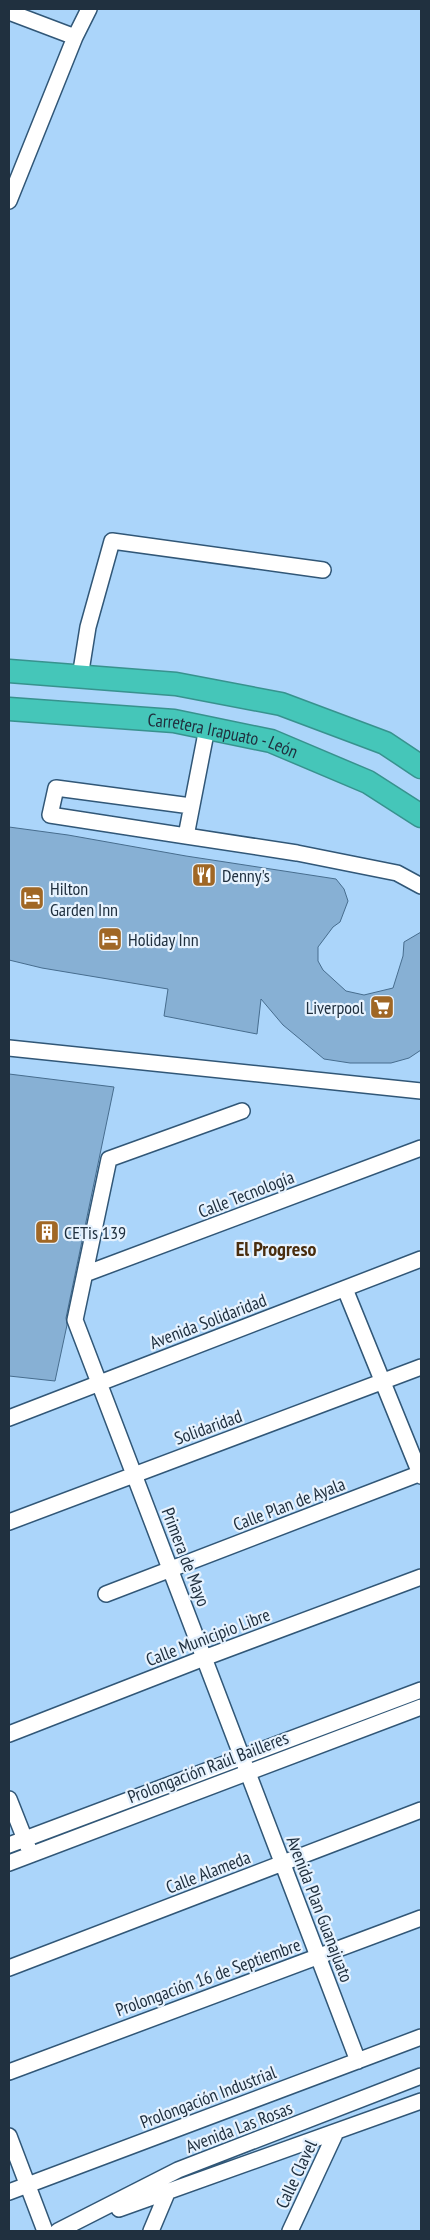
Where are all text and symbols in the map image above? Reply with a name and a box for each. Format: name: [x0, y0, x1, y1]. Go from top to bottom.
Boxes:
street label: Carretera Irapuato - León: [147, 708, 302, 763]
restaurant icon: Denny's: [191, 862, 217, 888]
place label: Denny's: [222, 864, 270, 887]
place label: Hilton Garden Inn: [50, 877, 118, 921]
hotel icon: Hilton Garden Inn: [19, 885, 45, 911]
hotel icon: Holiday Inn: [97, 926, 123, 952]
place label: Holiday Inn: [128, 928, 199, 951]
supermarket icon: Liverpool: [369, 994, 395, 1020]
place label: Liverpool: [306, 996, 365, 1019]
street label: Calle Tecnología: [195, 1165, 297, 1223]
building icon: CETis 139: [34, 1219, 60, 1245]
place label: CETis 139: [64, 1221, 126, 1244]
district label: El Progreso: [236, 1236, 316, 1262]
street label: Avenida Solidaridad: [146, 1288, 270, 1354]
street label: Solidaridad: [171, 1404, 245, 1450]
street label: Calle Plan de Ayala: [230, 1472, 348, 1536]
street label: Primera de Mayo: [157, 1504, 215, 1610]
street label: Calle Municipio Libre: [143, 1603, 273, 1671]
street label: Prolongación Raúl Bailleres: [124, 1726, 292, 1808]
street label: Avenida Plan Guanajuato: [282, 1833, 359, 1986]
street label: Calle Alameda: [163, 1845, 253, 1899]
street label: Prolongación 16 de Septiembre: [112, 1933, 304, 2021]
street label: Prolongación Industrial: [137, 2060, 280, 2134]
street label: Avenida Las Rosas: [182, 2096, 296, 2158]
street label: Calle Clavel: [270, 2135, 322, 2212]

